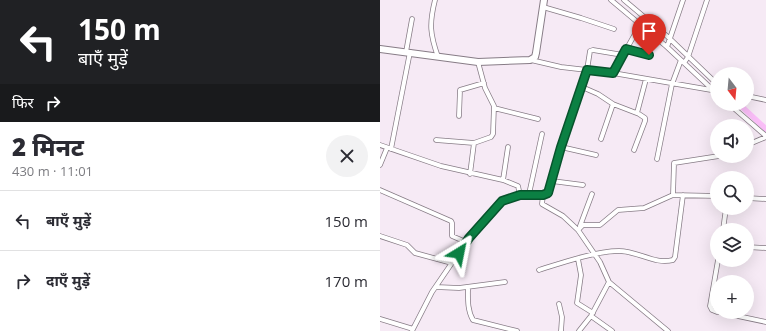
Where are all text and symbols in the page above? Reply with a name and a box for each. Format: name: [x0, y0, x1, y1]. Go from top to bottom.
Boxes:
text: 150 m: [78, 10, 161, 48]
pin: [632, 14, 666, 55]
icon: left: [12, 16, 64, 68]
icon: arrive: [638, 20, 660, 42]
text: बाएँ मुड़ें: [78, 46, 128, 70]
north arrow: [710, 67, 754, 111]
map controls: [710, 67, 754, 319]
text: फिर: [12, 92, 34, 112]
icon: right: [42, 92, 64, 114]
button: sound: [710, 119, 754, 163]
text: 2 मिनट: [12, 130, 84, 163]
button: close: [326, 135, 368, 177]
text: 430 m · 11:01: [12, 162, 93, 180]
button: search: [710, 171, 754, 215]
icon: left: [12, 210, 34, 232]
text: बाएँ मुड़ें: [46, 210, 91, 230]
text: 150 m: [324, 211, 368, 231]
button: layers: [710, 223, 754, 267]
position arrow: [438, 232, 480, 274]
icon: right: [12, 270, 34, 292]
text: दाएँ मुड़ें: [46, 270, 90, 290]
text: 170 m: [324, 271, 368, 291]
button: +: [710, 275, 754, 319]

